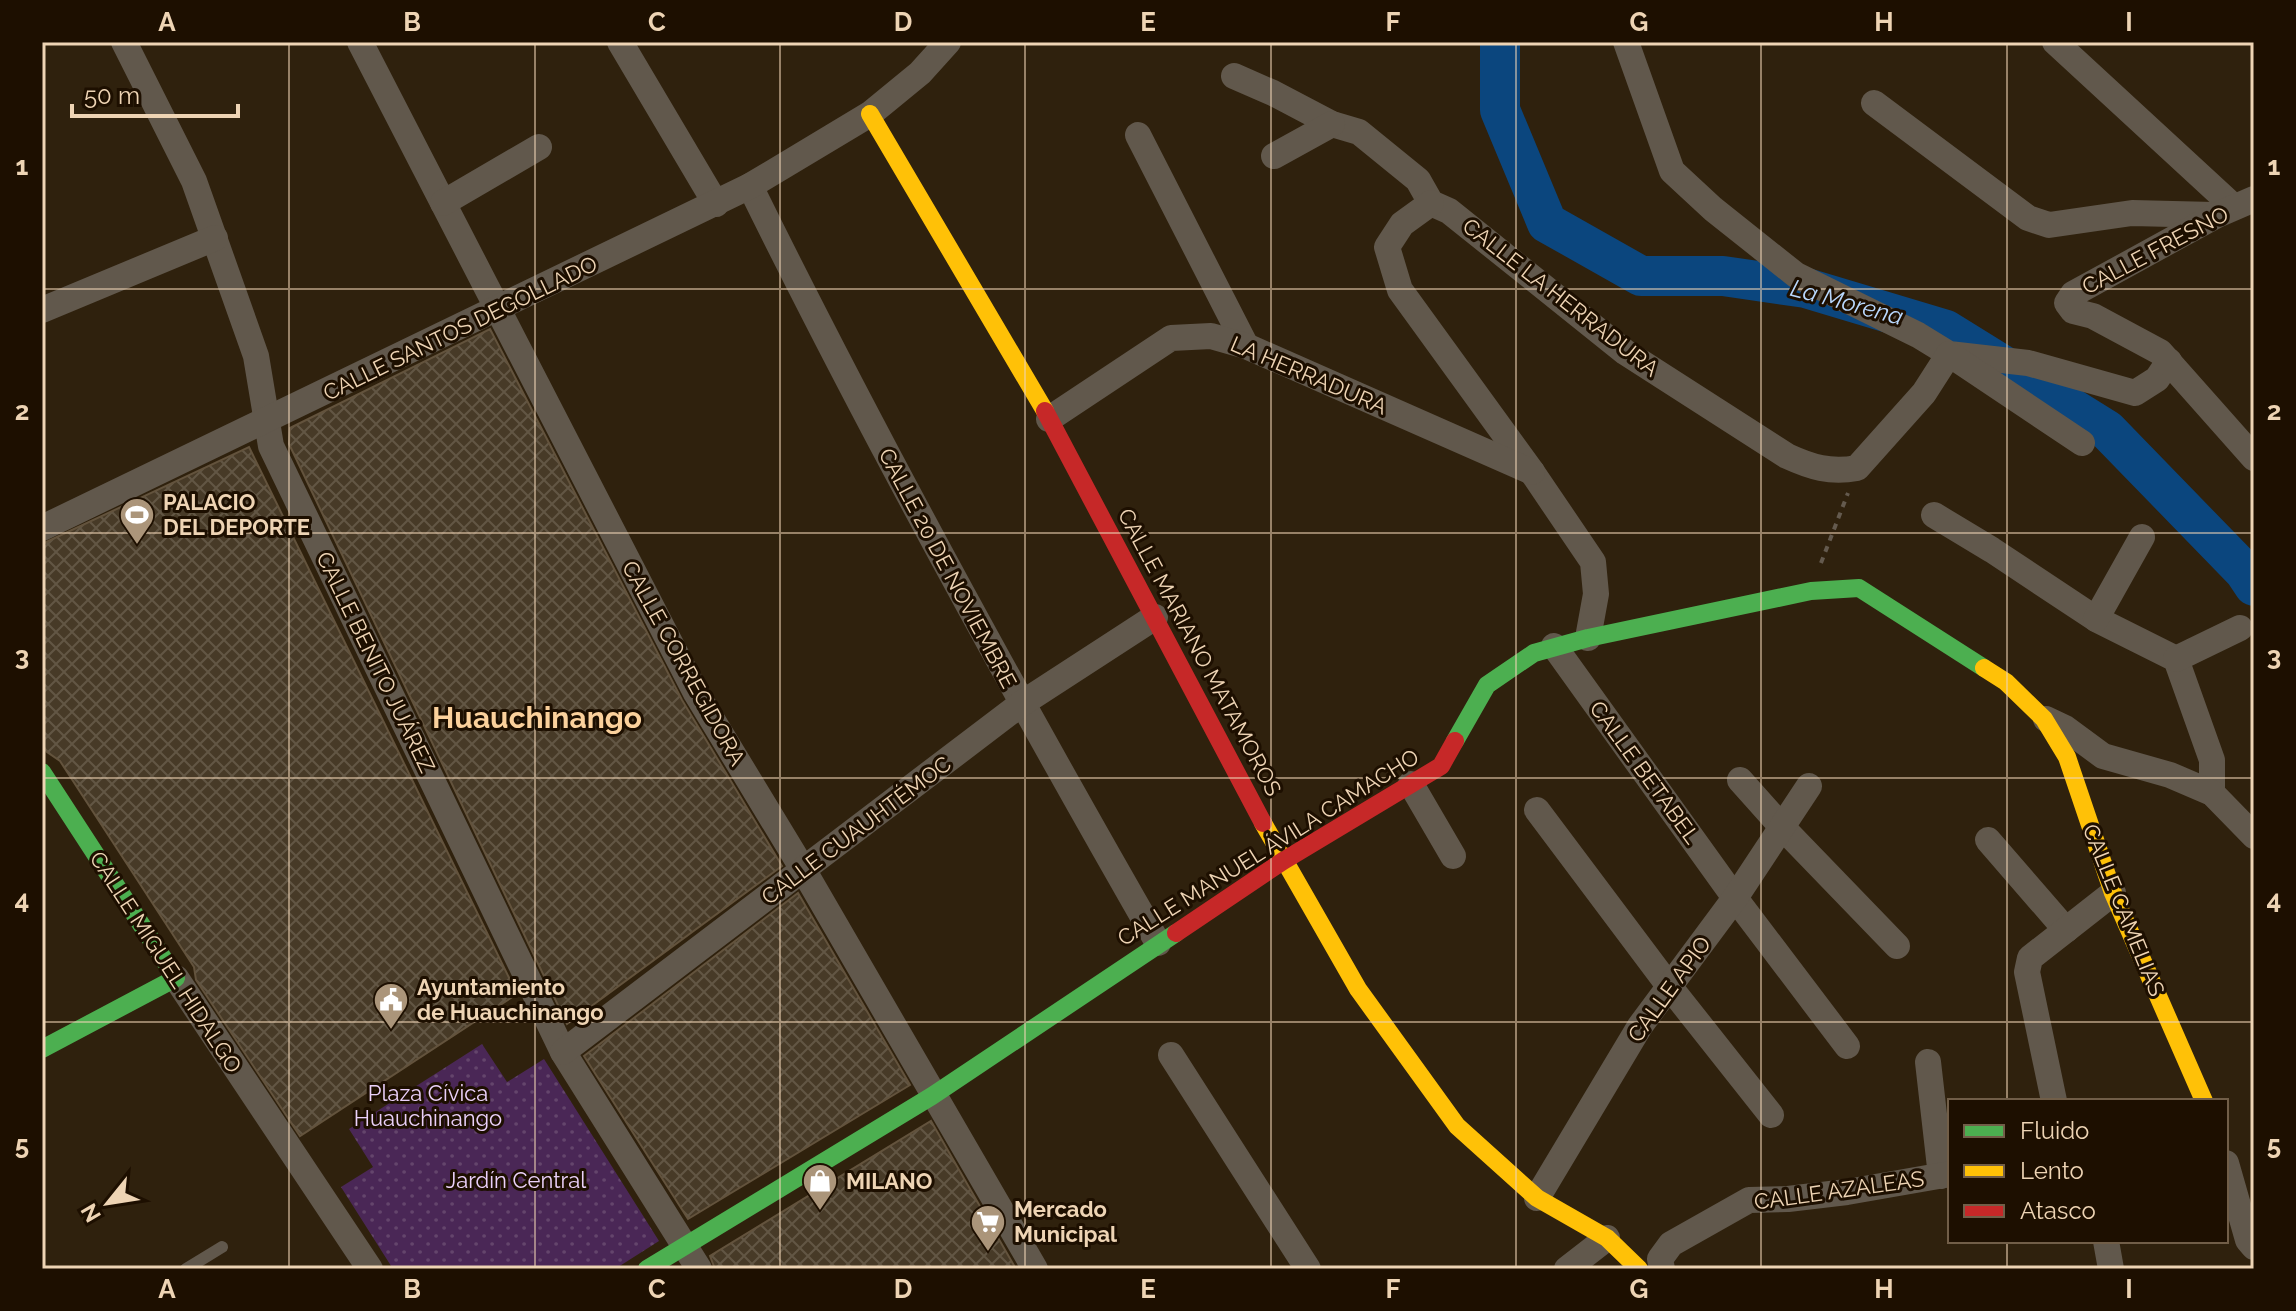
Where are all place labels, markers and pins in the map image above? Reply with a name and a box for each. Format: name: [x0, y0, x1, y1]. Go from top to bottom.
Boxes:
place label: PALACIO DEL DEPORTE: [163, 489, 310, 540]
sports icon: PALACIO DEL DEPORTE: [118, 496, 156, 546]
place label: Ayuntamiento de Huauchinango: [417, 974, 604, 1025]
public building icon: Ayuntamiento de Huauchinango: [372, 981, 410, 1031]
shop icon: MILANO: [801, 1162, 839, 1212]
place label: MILANO: [846, 1168, 932, 1194]
place label: Mercado Municipal: [1014, 1196, 1118, 1247]
supermarket icon: Mercado Municipal: [969, 1203, 1007, 1253]

